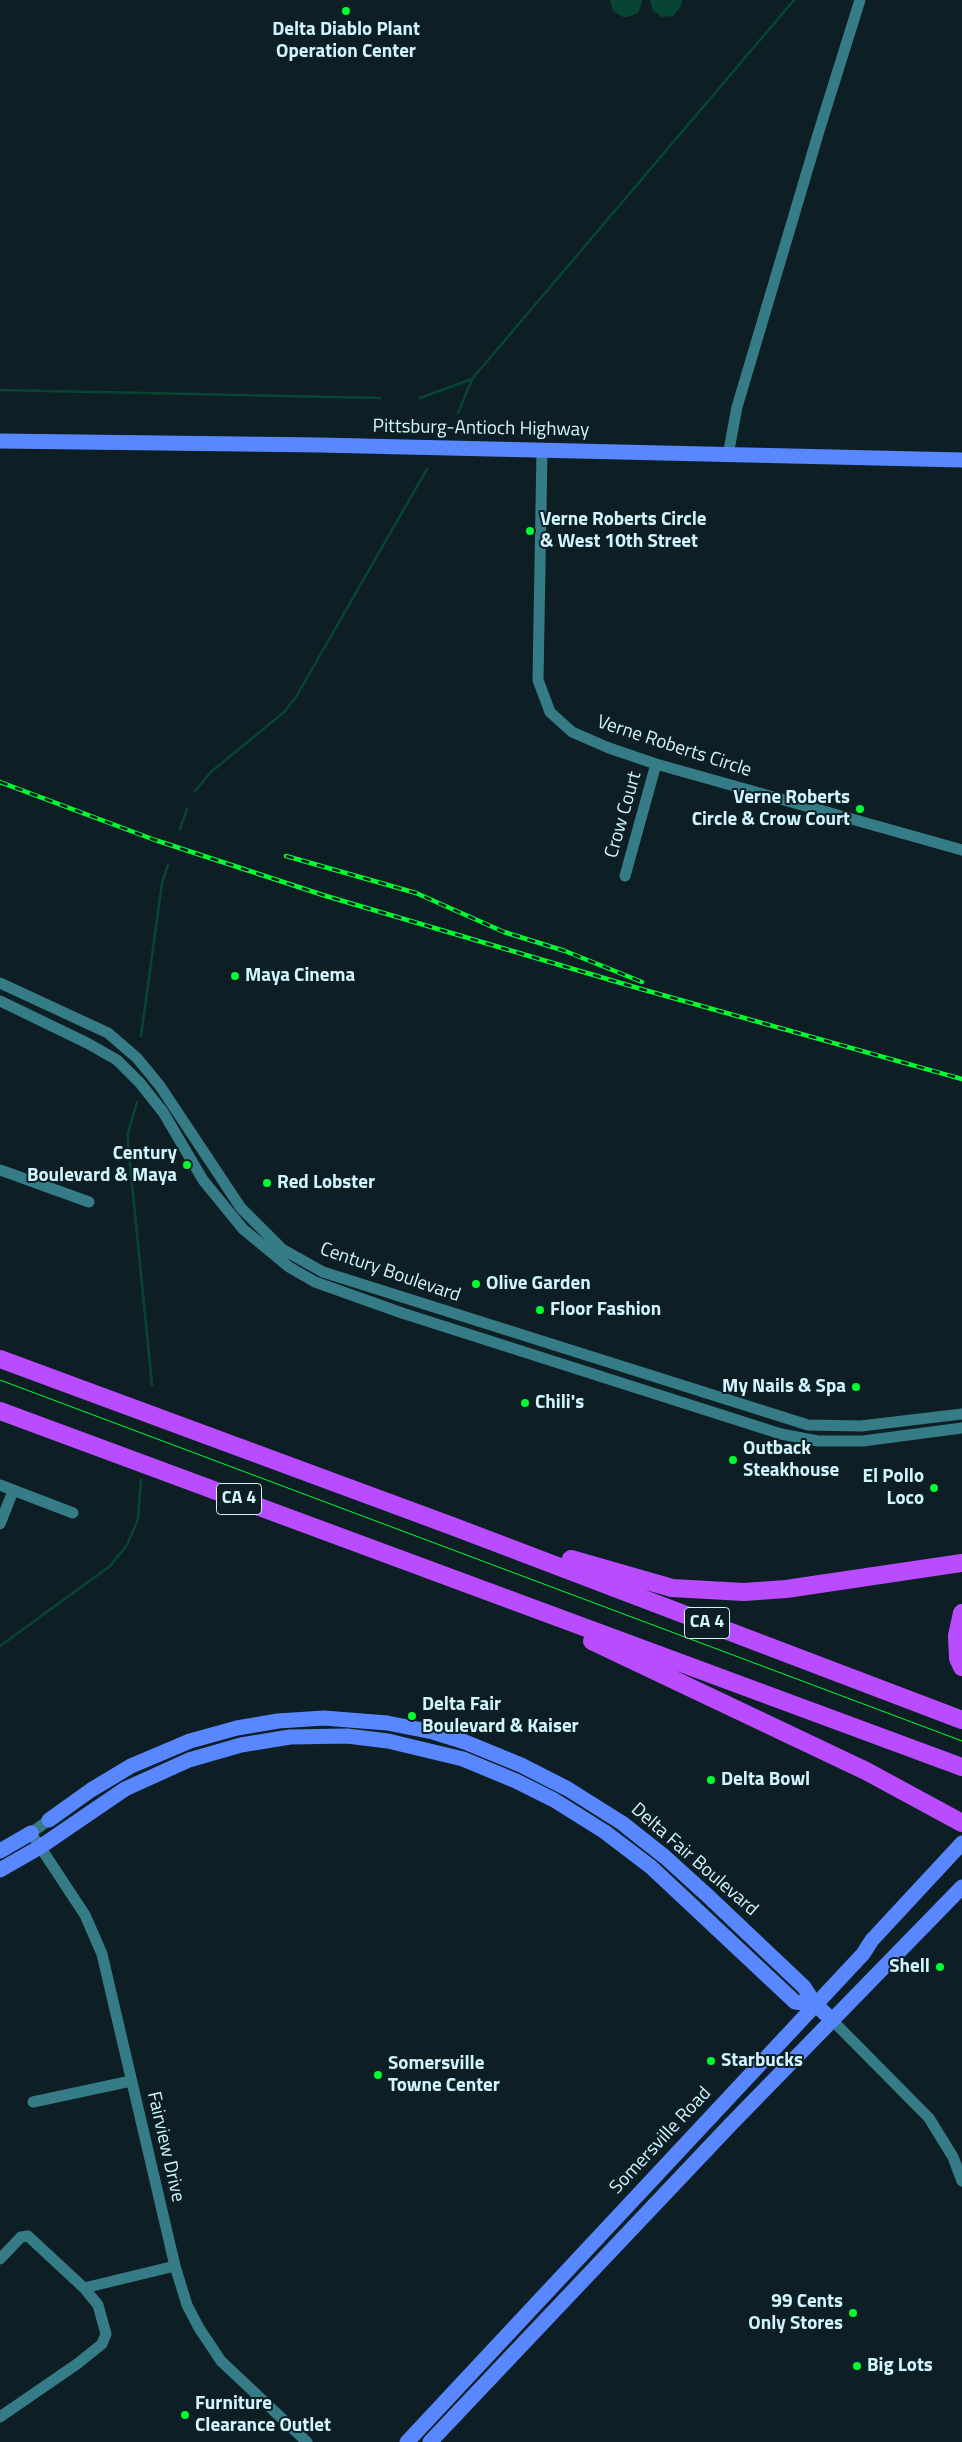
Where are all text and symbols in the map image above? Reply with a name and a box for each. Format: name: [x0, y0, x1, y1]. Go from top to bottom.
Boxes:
marker: Delta Diablo Plant Operation Center: [340, 5, 352, 17]
place label: Delta Diablo Plant Operation Center: [272, 19, 420, 63]
street label: Pittsburg-Antioch Highway: [372, 416, 590, 442]
place label: Verne Roberts Circle & West 10th Street: [540, 509, 707, 553]
marker: Verne Roberts Circle & West 10th Street: [524, 525, 536, 537]
street label: Verne Roberts Circle: [594, 711, 754, 783]
street label: Crow Court: [601, 769, 647, 861]
place label: Verne Roberts Circle & Crow Court: [692, 787, 850, 831]
marker: Verne Roberts Circle & Crow Court: [854, 803, 866, 815]
place label: Maya Cinema: [245, 965, 355, 987]
marker: Maya Cinema: [229, 970, 241, 982]
place label: Century Boulevard & Maya: [27, 1143, 177, 1187]
marker: Century Boulevard & Maya: [181, 1159, 193, 1171]
place label: Red Lobster: [277, 1172, 375, 1194]
marker: Red Lobster: [261, 1177, 273, 1189]
street label: Century Boulevard: [317, 1238, 463, 1308]
place label: Olive Garden: [486, 1273, 591, 1295]
marker: Olive Garden: [470, 1278, 482, 1290]
place label: Floor Fashion: [550, 1299, 661, 1321]
marker: Floor Fashion: [534, 1304, 546, 1316]
place label: My Nails & Spa: [722, 1376, 846, 1398]
marker: My Nails & Spa: [850, 1381, 862, 1393]
place label: Chili's: [535, 1392, 584, 1414]
marker: Chili's: [519, 1397, 531, 1409]
place label: Outback Steakhouse: [743, 1438, 839, 1482]
marker: Outback Steakhouse: [727, 1454, 739, 1466]
place label: El Pollo Loco: [862, 1466, 924, 1510]
marker: El Pollo Loco: [928, 1482, 940, 1494]
road number: CA 4: [216, 1484, 262, 1515]
road number: CA 4: [684, 1608, 730, 1639]
place label: Delta Fair Boulevard & Kaiser: [422, 1694, 579, 1738]
marker: Delta Fair Boulevard & Kaiser: [406, 1710, 418, 1722]
place label: Delta Bowl: [721, 1769, 810, 1791]
marker: Delta Bowl: [705, 1774, 717, 1786]
street label: Delta Fair Boulevard: [626, 1799, 762, 1921]
place label: Shell: [889, 1956, 930, 1978]
marker: Shell: [934, 1961, 946, 1973]
place label: Starbucks: [721, 2050, 803, 2072]
place label: Somersville Towne Center: [388, 2053, 500, 2097]
marker: Starbucks: [705, 2055, 717, 2067]
marker: Somersville Towne Center: [372, 2069, 384, 2081]
street label: Somersville Road: [606, 2083, 716, 2199]
street label: Fairview Drive: [141, 2090, 189, 2204]
place label: 99 Cents Only Stores: [748, 2291, 843, 2335]
marker: 99 Cents Only Stores: [847, 2307, 859, 2319]
place label: Big Lots: [867, 2355, 933, 2377]
marker: Big Lots: [851, 2360, 863, 2372]
place label: Furniture Clearance Outlet: [195, 2393, 331, 2437]
marker: Furniture Clearance Outlet: [179, 2409, 191, 2421]

